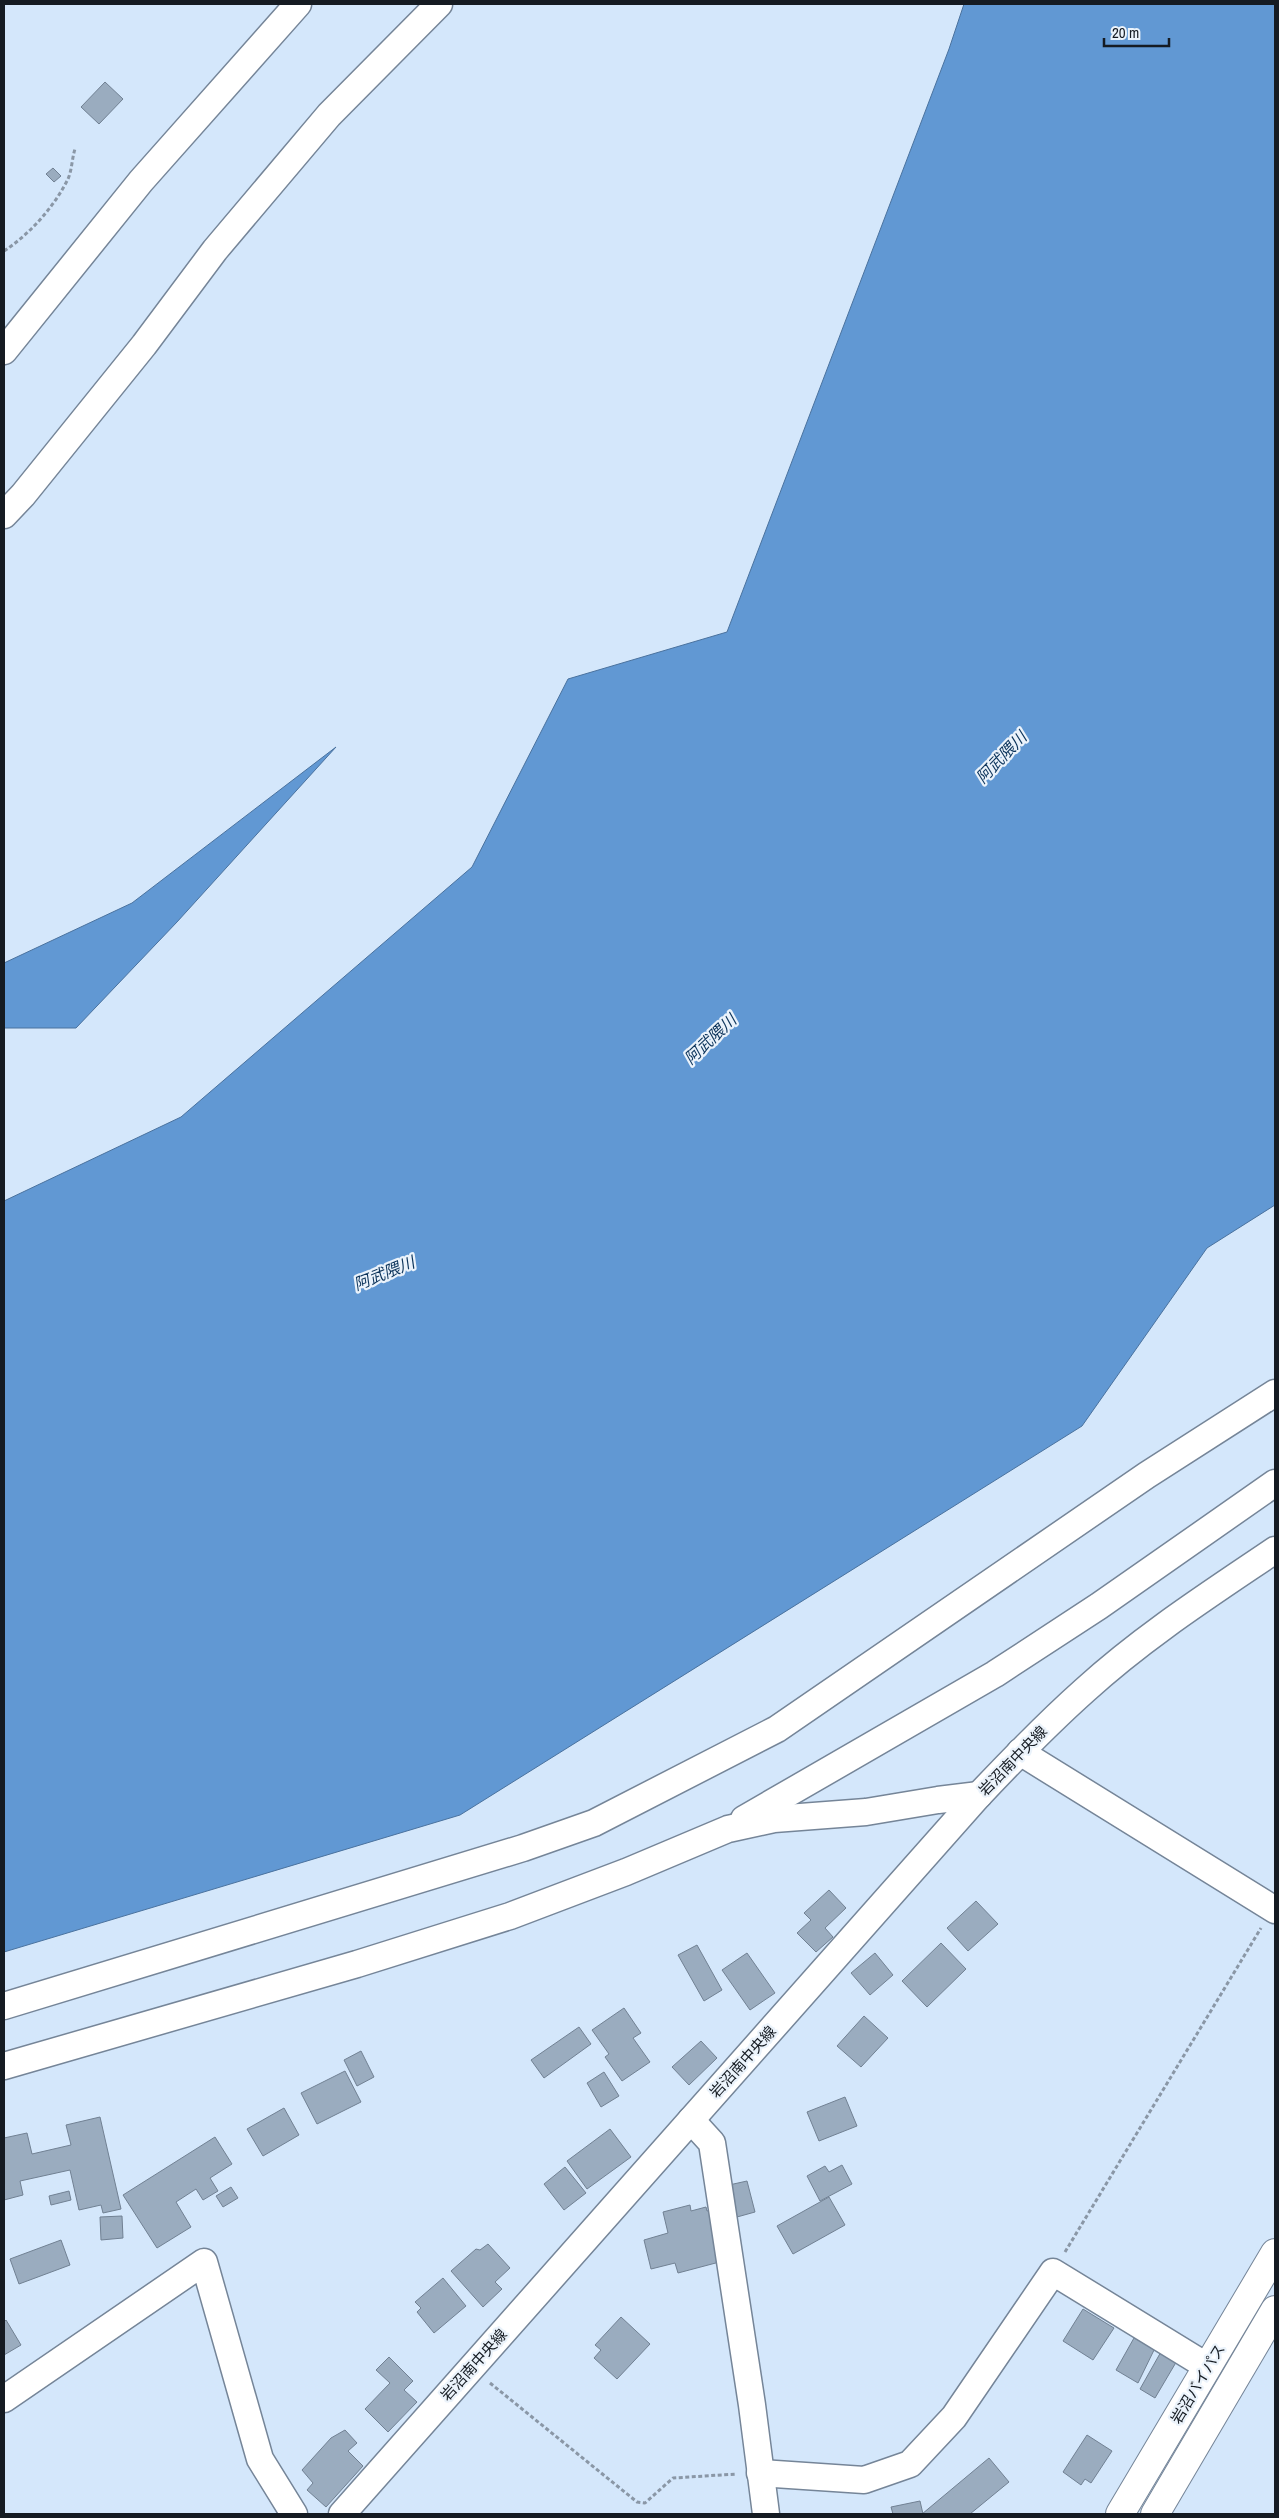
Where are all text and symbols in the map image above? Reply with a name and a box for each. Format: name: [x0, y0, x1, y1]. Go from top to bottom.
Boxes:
scale bar: [1104, 15, 1169, 47]
text: 20 m: [1112, 22, 1139, 43]
water label: 阿武隈川: [971, 725, 1033, 788]
water label: 阿武隈川: [679, 1008, 742, 1069]
water label: 阿武隈川: [350, 1250, 420, 1295]
street label: 岩沼南中央線: [974, 1721, 1051, 1800]
street label: 岩沼南中央線: [705, 2021, 781, 2102]
street label: 岩沼南中央線: [436, 2324, 512, 2405]
street label: 岩沼バイパス: [1165, 2340, 1230, 2428]

